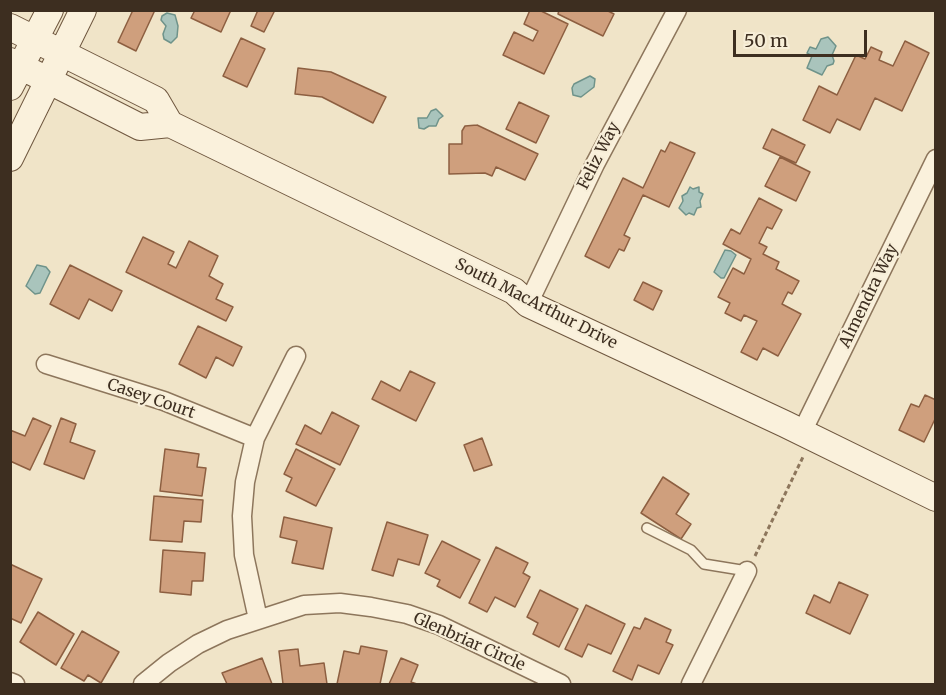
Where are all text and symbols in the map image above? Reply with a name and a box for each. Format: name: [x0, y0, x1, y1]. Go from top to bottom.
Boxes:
scale bar: [736, 18, 870, 56]
text: 50 m: [744, 29, 788, 52]
street label: Feliz Way: [574, 119, 624, 193]
street label: Almendra Way: [836, 241, 902, 351]
street label: South MacArthur Drive: [452, 255, 620, 353]
street label: Casey Court: [105, 375, 197, 423]
street label: Glenbriar Circle: [410, 609, 528, 675]

